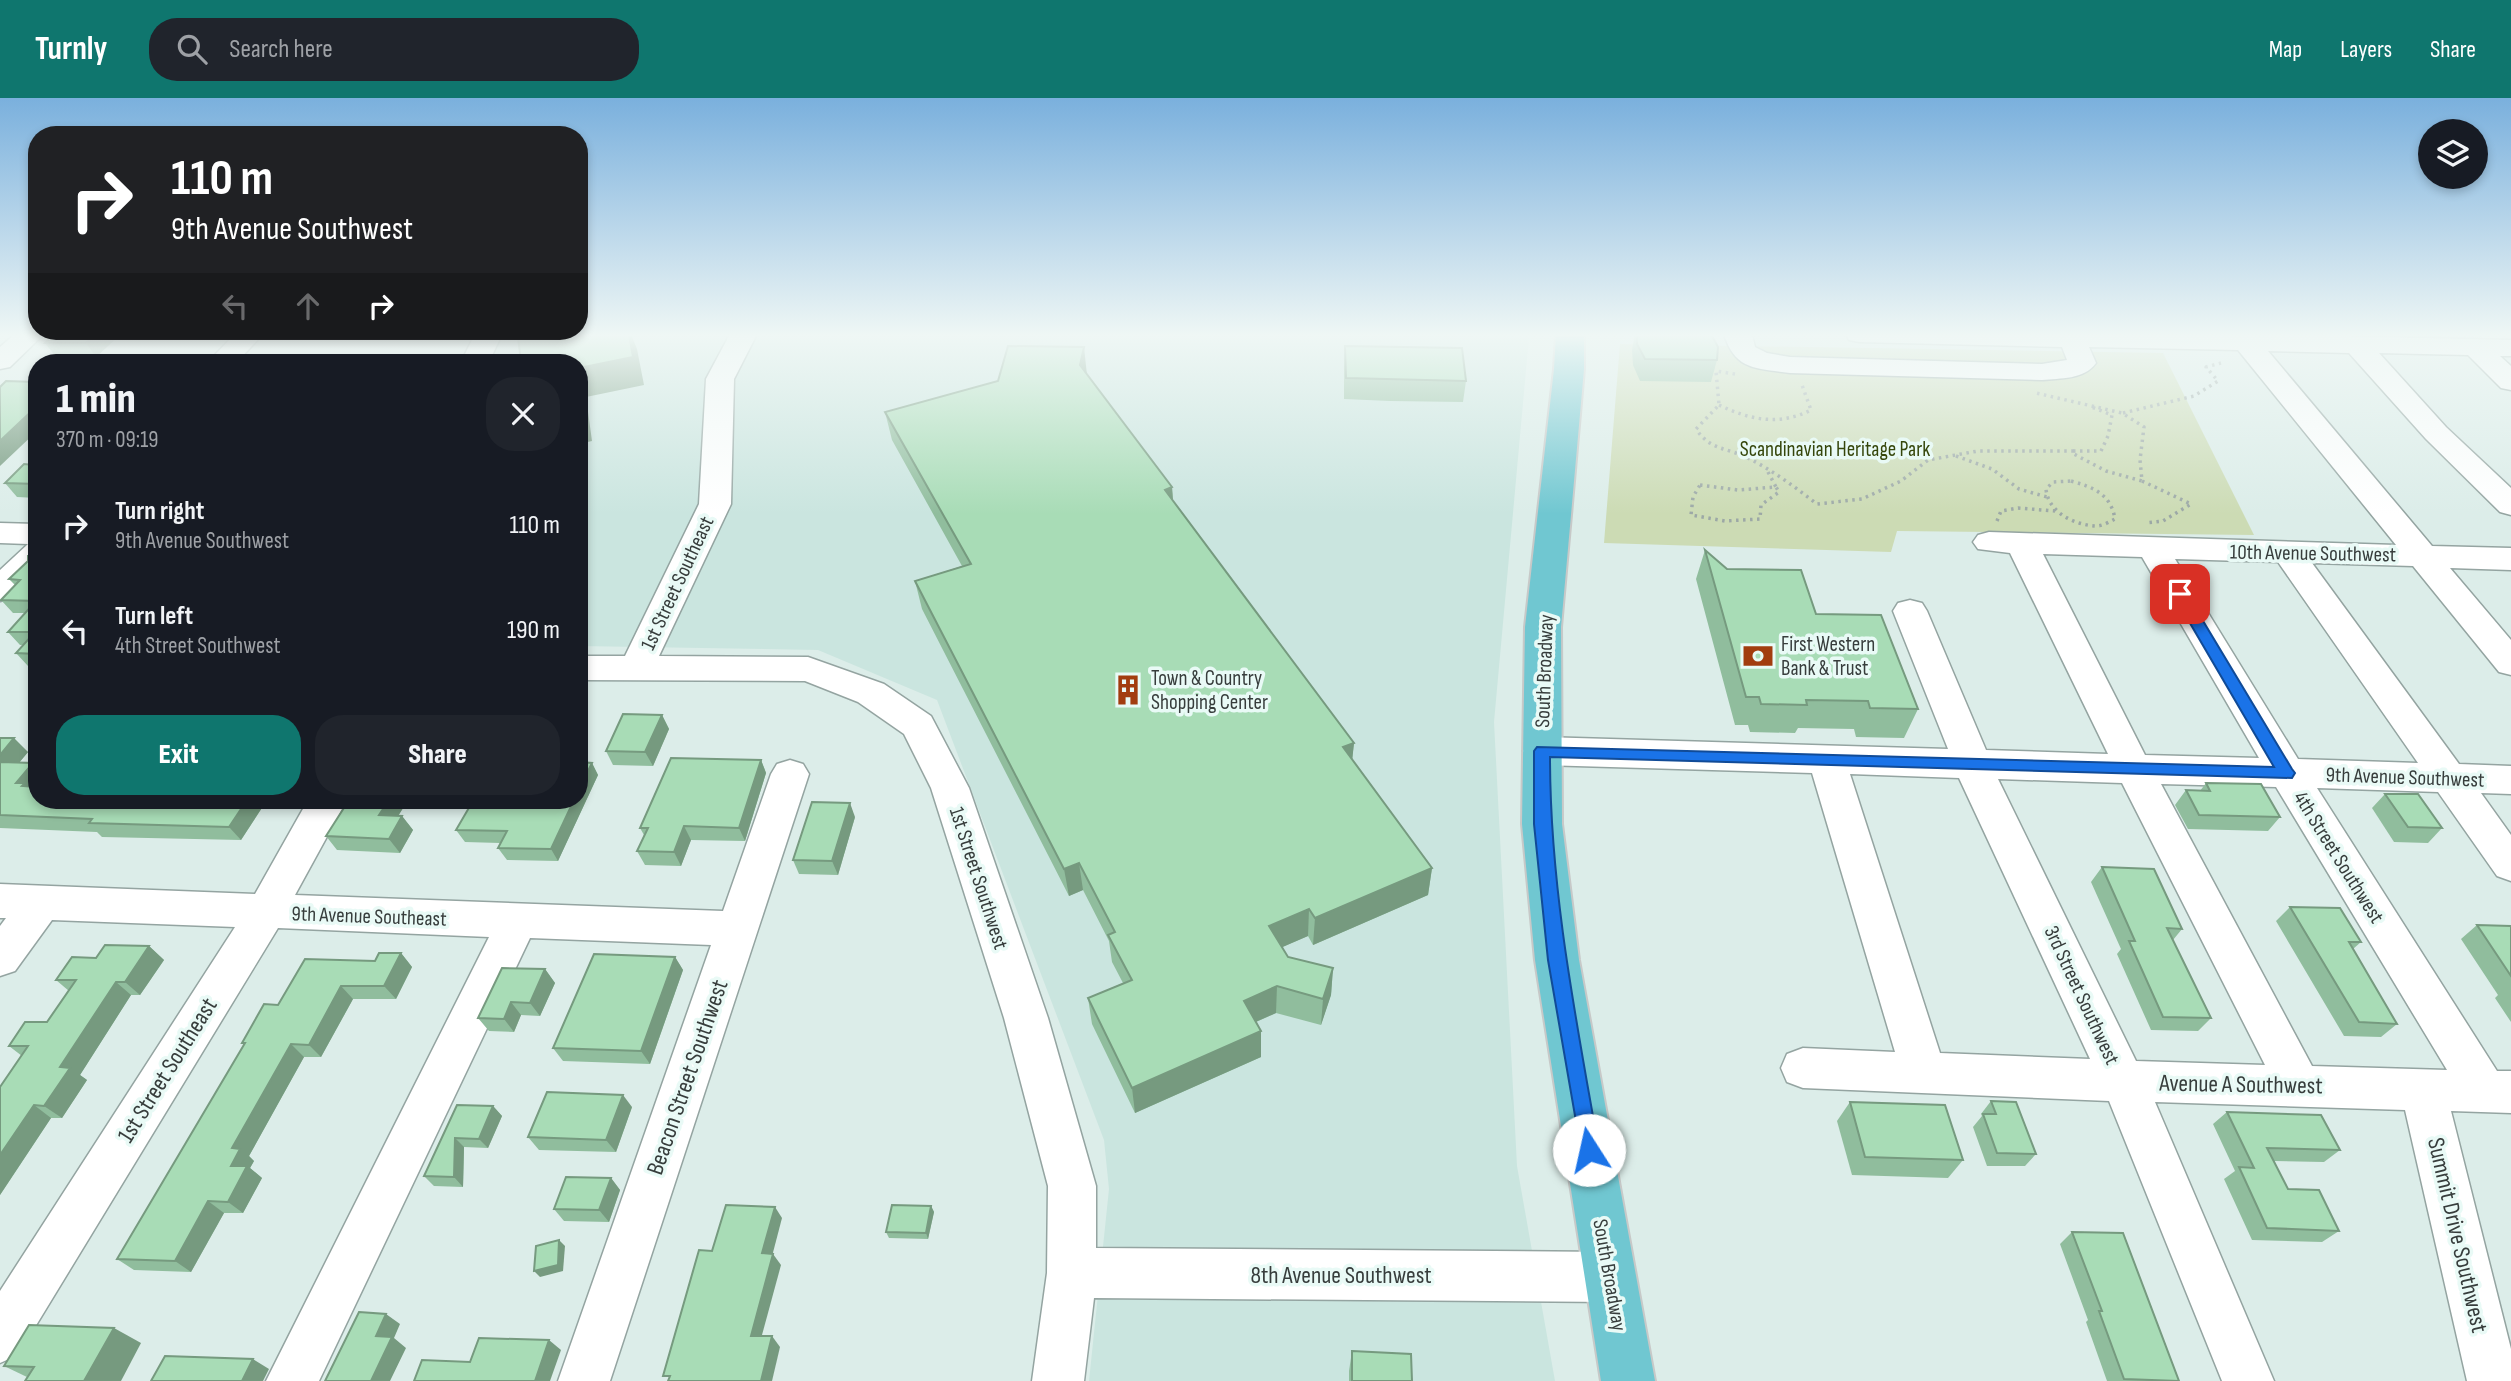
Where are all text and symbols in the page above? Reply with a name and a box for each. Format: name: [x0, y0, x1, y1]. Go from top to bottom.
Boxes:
search box: [149, 18, 639, 81]
text: Turnly: [35, 29, 107, 69]
icon: search: [173, 30, 211, 68]
text: Search here: [229, 34, 333, 65]
text: Map: [2269, 35, 2302, 64]
text: Layers: [2340, 35, 2392, 64]
text: Share: [2430, 35, 2476, 64]
map controls: [2418, 119, 2488, 189]
button: layers: [2418, 119, 2488, 189]
text: 110 m: [171, 150, 273, 209]
icon: right: [56, 154, 147, 245]
text: 9th Avenue Southwest: [171, 210, 413, 249]
icon: left: [216, 287, 254, 325]
icon: ahead: [289, 287, 327, 325]
icon: right: [362, 287, 400, 325]
text: 1 min: [56, 374, 136, 425]
button: close: [486, 377, 560, 451]
text: 370 m · 09:19: [56, 426, 158, 454]
park label: Scandinavian Heritage Park: [1740, 437, 1930, 462]
text: Turn right: [115, 496, 204, 527]
icon: right: [56, 507, 94, 545]
text: 110 m: [509, 510, 560, 541]
street label: 1st Street Southeast: [636, 512, 719, 654]
text: 9th Avenue Southwest: [115, 527, 289, 555]
street label: 10th Avenue Southwest: [2230, 540, 2396, 567]
pin: [2150, 564, 2210, 624]
icon: arrive: [2161, 575, 2199, 613]
text: Turn left: [115, 601, 193, 632]
icon: left: [56, 612, 94, 650]
street label: South Broadway: [1530, 614, 1559, 728]
text: 190 m: [507, 615, 560, 646]
text: 4th Street Southwest: [115, 632, 281, 660]
place label: First Western Bank & Trust: [1781, 632, 1875, 681]
bank icon: First Western Bank & Trust: [1741, 639, 1775, 673]
place label: Town & Country Shopping Center: [1151, 666, 1268, 715]
building icon: Town & Country Shopping Center: [1111, 673, 1145, 707]
button: Exit: [56, 715, 301, 795]
button: Share: [315, 715, 560, 795]
street label: 9th Avenue Southwest: [2325, 762, 2485, 793]
street label: 4th Street Southwest: [2288, 787, 2389, 928]
street label: 1st Street Southwest: [944, 804, 1013, 953]
street label: 9th Avenue Southeast: [291, 901, 447, 932]
street label: 3rd Street Southwest: [2038, 922, 2125, 1069]
street label: Beacon Street Southwest: [640, 976, 734, 1179]
street label: 1st Street Southeast: [111, 992, 224, 1148]
street label: Avenue A Southwest: [2158, 1069, 2323, 1100]
position arrow: [1552, 1113, 1626, 1187]
street label: Summit Drive Southwest: [2421, 1135, 2494, 1335]
street label: South Broadway: [1587, 1217, 1632, 1333]
street label: 8th Avenue Southwest: [1250, 1261, 1432, 1290]

